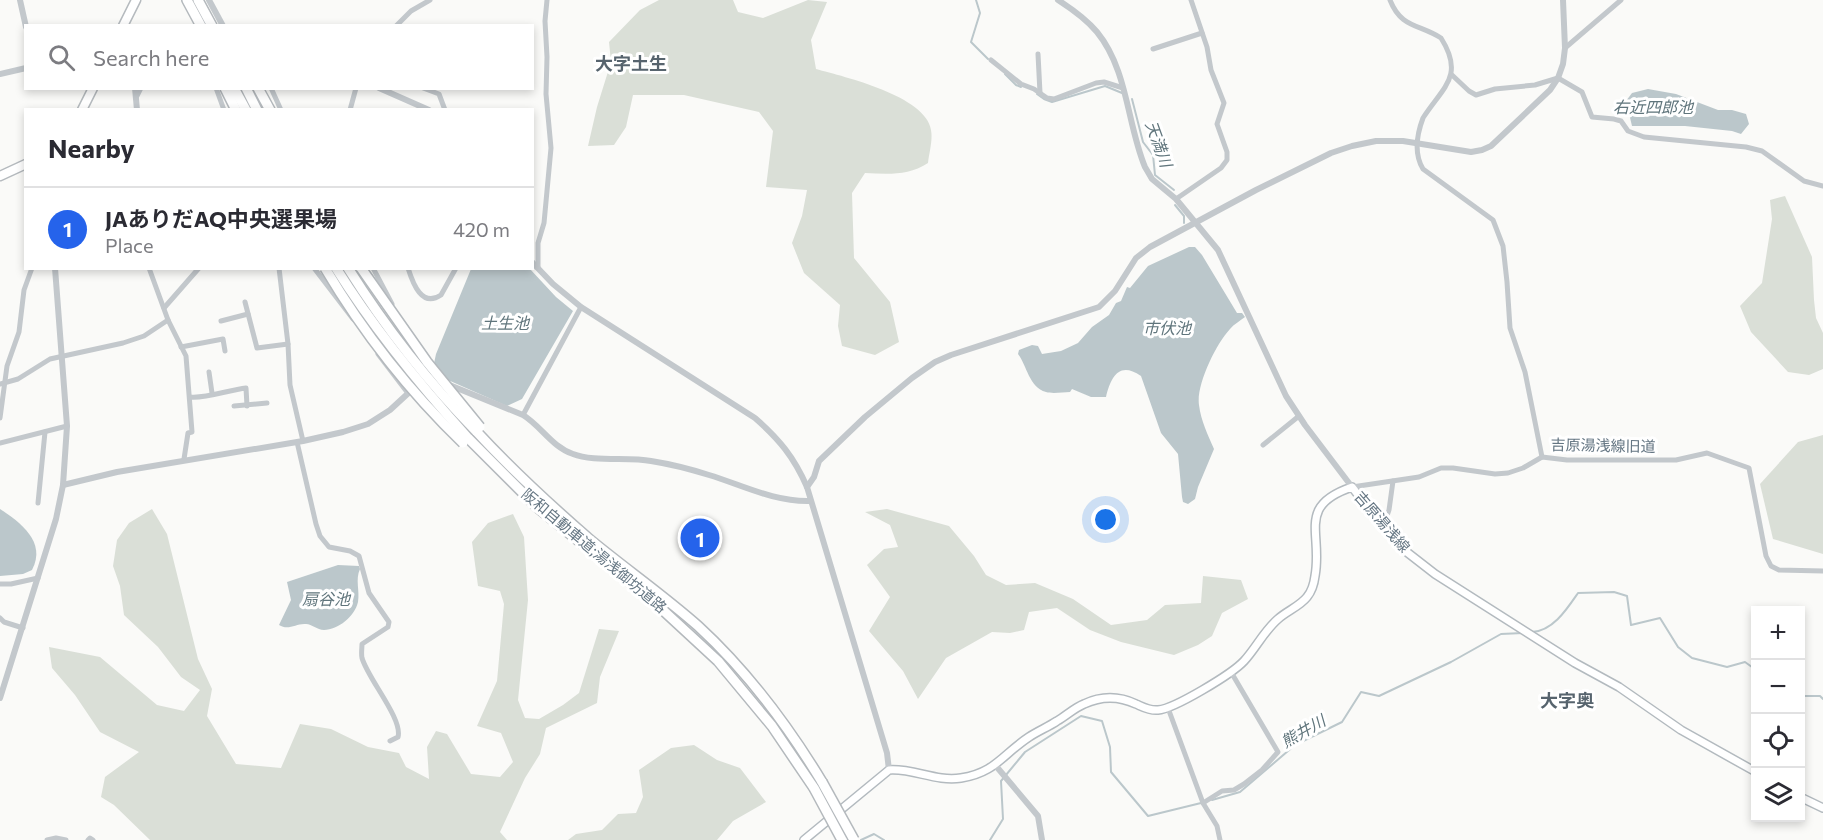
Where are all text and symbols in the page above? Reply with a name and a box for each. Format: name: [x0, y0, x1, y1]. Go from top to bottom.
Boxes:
search box: [24, 24, 534, 90]
icon: search: [45, 41, 78, 74]
text: Search here: [93, 44, 209, 71]
district label: 大字土生: [595, 52, 667, 74]
water label: 右近四郎池: [1613, 97, 1695, 116]
water label: 天満川: [1142, 118, 1177, 172]
text: Nearby: [48, 132, 135, 163]
text: JAありだAQ中央選果場: [105, 205, 337, 232]
text: 1: [63, 217, 72, 241]
text: 420 m: [453, 217, 510, 241]
text: Place: [105, 233, 154, 257]
water label: 土生池: [481, 313, 531, 332]
water label: 市伏池: [1143, 318, 1193, 337]
street label: 吉原湯浅線旧道: [1550, 435, 1656, 455]
street label: 阪和自動車道;湯浅御坊道路: [519, 484, 671, 616]
street label: 吉原湯浅線: [1351, 487, 1414, 556]
your location: [1091, 505, 1120, 534]
pin: 1: [680, 516, 720, 560]
water label: 扇谷池: [302, 589, 352, 608]
map controls: [1751, 606, 1805, 822]
button: +: [1751, 606, 1805, 660]
button: −: [1751, 660, 1805, 714]
district label: 大字奥: [1540, 689, 1594, 711]
water label: 熊井川: [1277, 709, 1330, 751]
button: locate: [1751, 714, 1805, 768]
button: layers: [1751, 768, 1805, 822]

